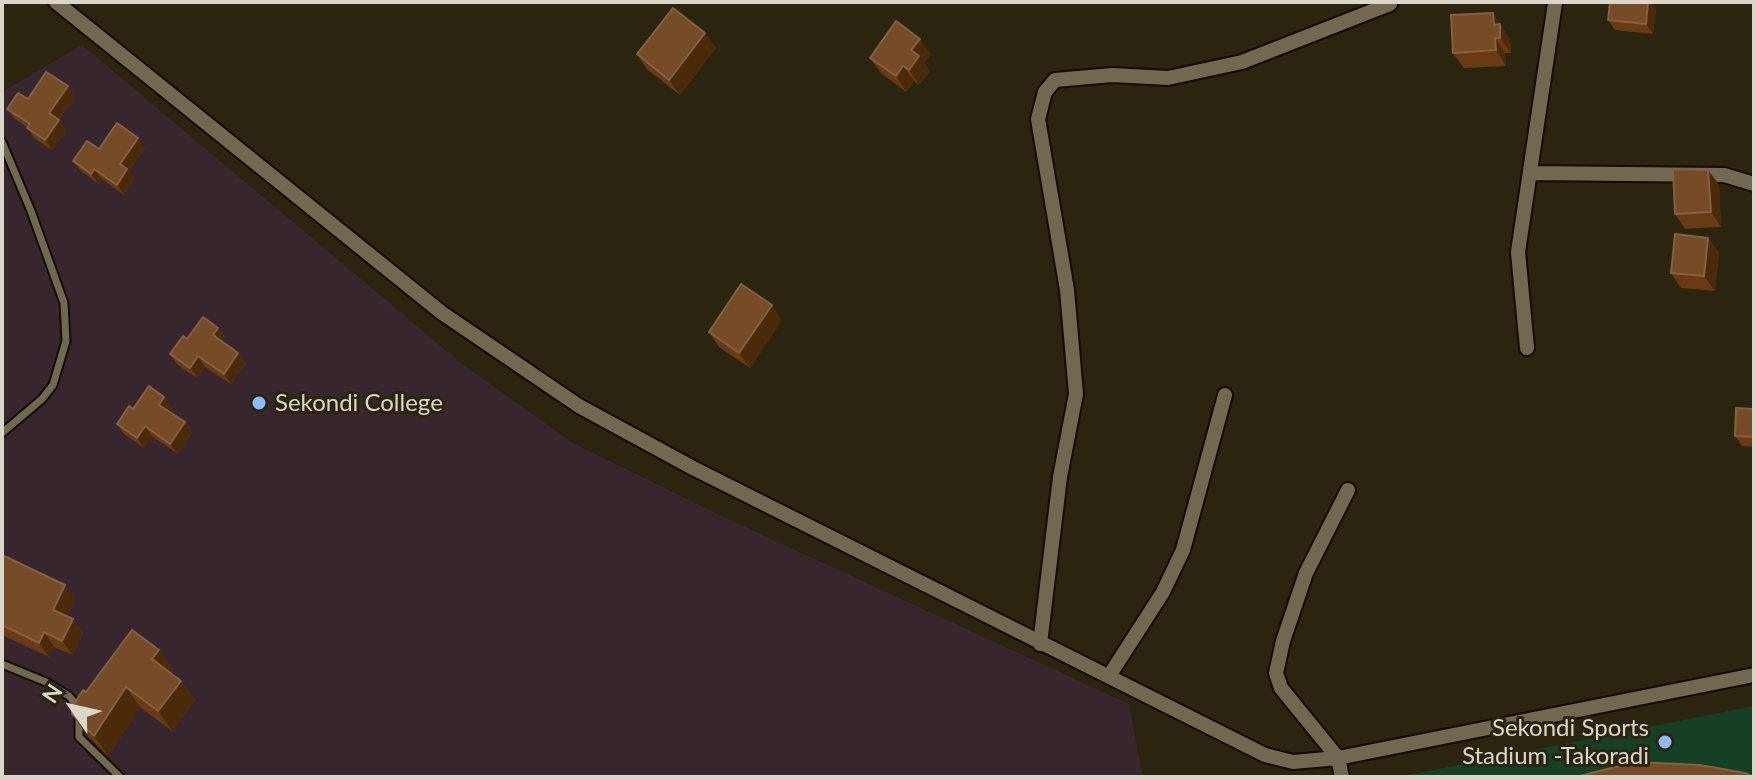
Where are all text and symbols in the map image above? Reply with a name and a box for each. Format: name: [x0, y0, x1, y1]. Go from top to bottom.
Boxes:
place label: Sekondi College: [275, 389, 443, 417]
marker: Sekondi College: [250, 394, 268, 412]
north arrow: [32, 667, 112, 747]
text: N: [36, 679, 68, 708]
place label: Sekondi Sports Stadium -Takoradi: [1462, 714, 1649, 770]
marker: Sekondi Sports Stadium -Takoradi: [1656, 733, 1674, 751]

